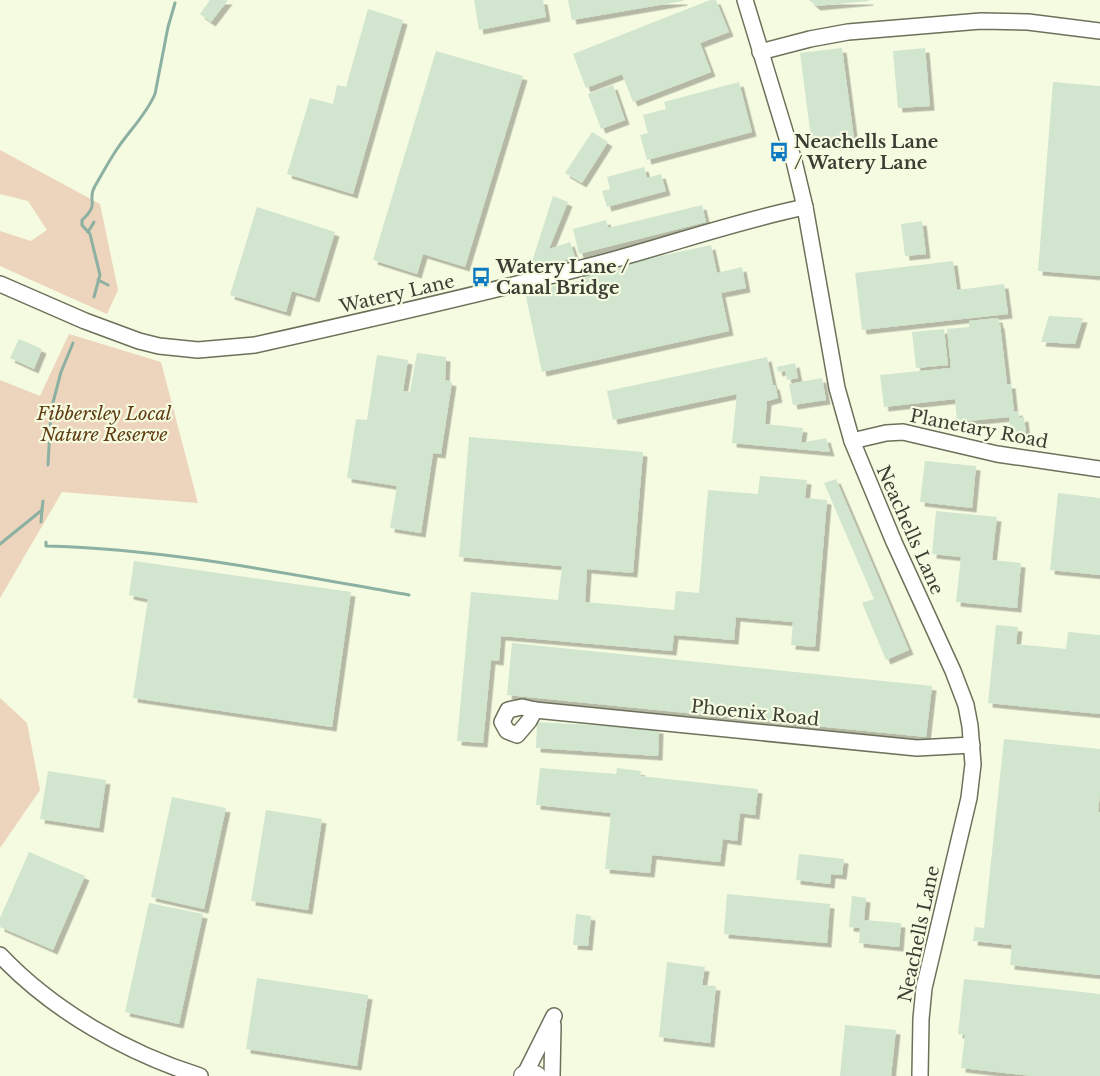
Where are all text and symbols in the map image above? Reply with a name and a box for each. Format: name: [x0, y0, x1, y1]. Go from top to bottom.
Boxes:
place label: Neachells Lane / Watery Lane: [794, 131, 938, 174]
bus stop icon: Neachells Lane / Watery Lane: [768, 141, 790, 163]
place label: Watery Lane / Canal Bridge: [495, 256, 630, 299]
bus stop icon: Watery Lane / Canal Bridge: [470, 266, 492, 288]
street label: Watery Lane: [336, 270, 457, 318]
park label: Fibbersley Local Nature Reserve: [36, 403, 172, 446]
street label: Planetary Road: [908, 405, 1050, 453]
street label: Neachells Lane: [872, 462, 948, 598]
street label: Phoenix Road: [690, 695, 820, 731]
street label: Neachells Lane: [894, 864, 944, 1004]

